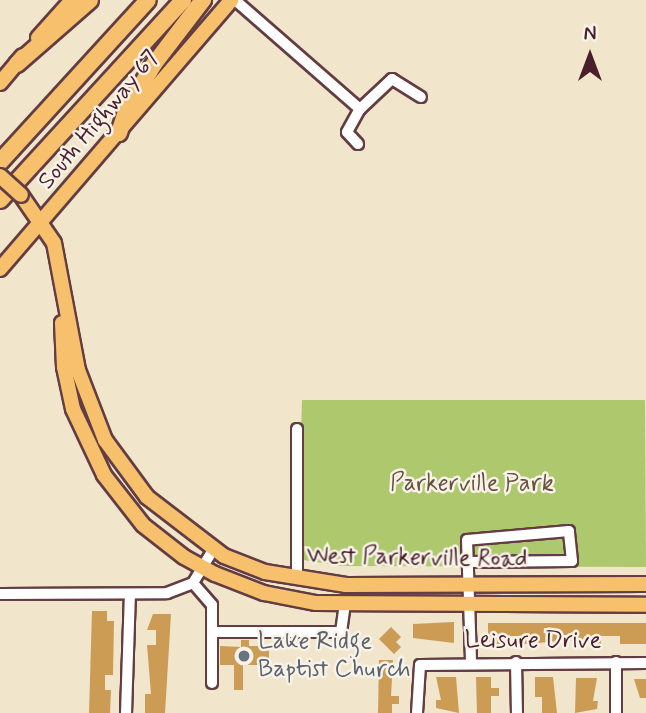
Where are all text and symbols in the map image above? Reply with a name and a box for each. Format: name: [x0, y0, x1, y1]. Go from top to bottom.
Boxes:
north arrow: [555, 21, 625, 91]
text: N: [584, 22, 596, 47]
street label: South Highway 67: [32, 44, 166, 196]
park label: Parkerville Park: [391, 470, 553, 498]
street label: West Parkerville Road: [307, 542, 527, 574]
street label: Leisure Drive: [466, 627, 600, 655]
place label: Lake Ridge Baptist Church: [258, 628, 410, 684]
marker: Lake Ridge Baptist Church: [236, 648, 252, 664]

